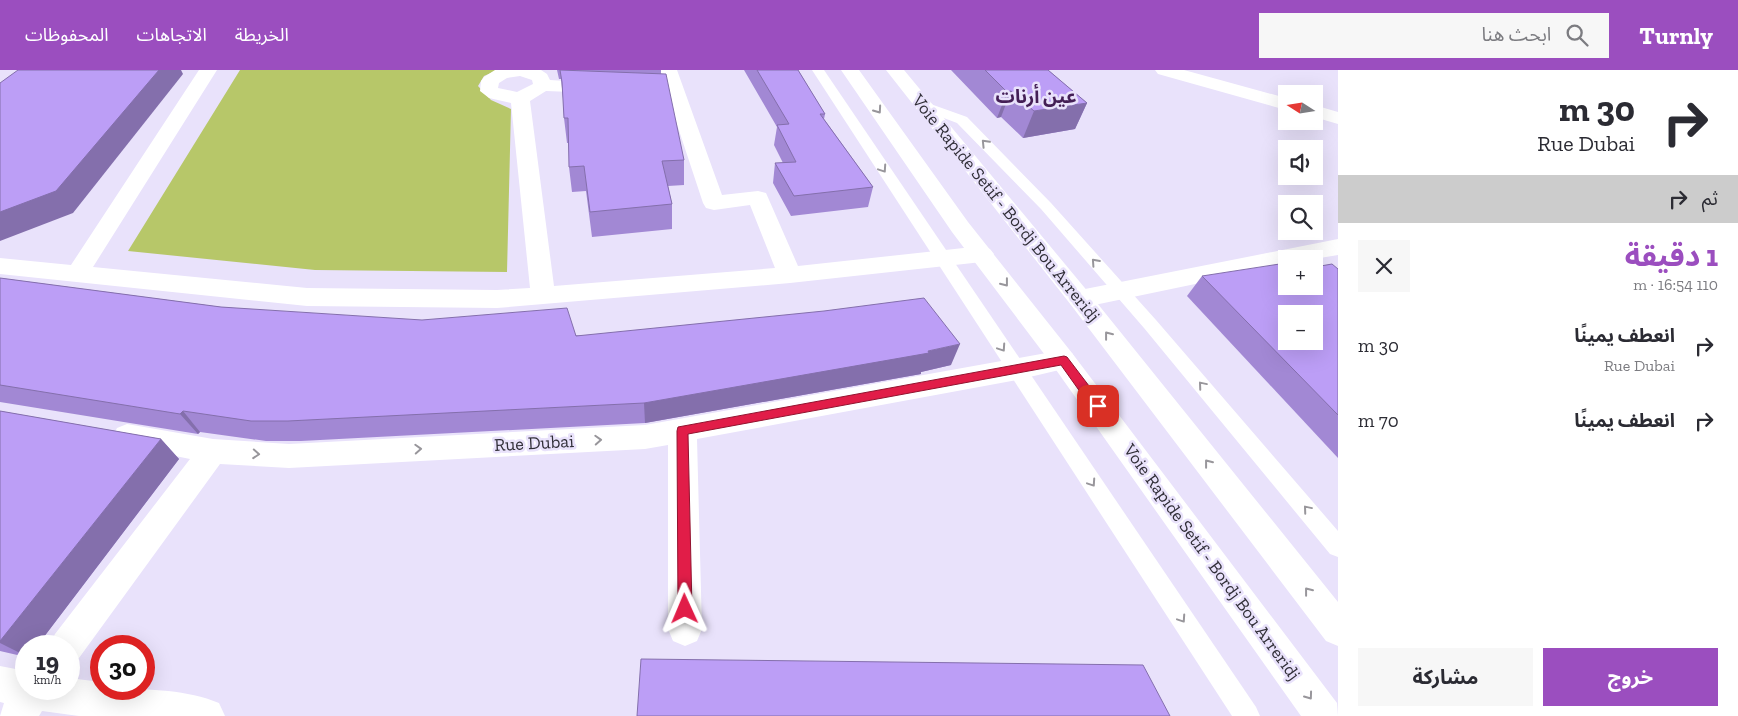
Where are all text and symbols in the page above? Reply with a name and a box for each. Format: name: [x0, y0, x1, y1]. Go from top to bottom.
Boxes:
search box: [1259, 13, 1609, 58]
icon: search: [1563, 21, 1591, 49]
text: Turnly: [1639, 21, 1713, 50]
text: ابحث هنا: [1482, 23, 1551, 46]
text: المحفوظات: [25, 24, 109, 46]
text: الاتجاهات: [137, 24, 207, 46]
text: الخريطة: [235, 24, 289, 46]
district label: عين أرنات: [995, 83, 1077, 108]
north arrow: [1278, 85, 1322, 130]
map controls: [1278, 85, 1323, 350]
text: 30 m: [1559, 88, 1635, 130]
street label: Voie Rapide Setif - Bordj Bou Arreridj: [907, 89, 1105, 326]
icon: right: [1653, 90, 1718, 155]
one-way arrow: [872, 104, 881, 114]
text: Rue Dubai: [1537, 130, 1635, 157]
one-way arrow: [982, 140, 991, 149]
button: sound: [1278, 140, 1323, 185]
one-way arrow: [877, 163, 886, 173]
icon: right: [1664, 185, 1692, 213]
text: ثم: [1702, 187, 1718, 210]
button: search: [1278, 195, 1323, 240]
text: 1 دقيقة: [1625, 238, 1718, 274]
button: close: [1358, 240, 1410, 292]
button: +: [1278, 250, 1323, 295]
one-way arrow: [1092, 259, 1101, 268]
text: 110 m · 16:54: [1633, 275, 1718, 294]
one-way arrow: [999, 278, 1008, 287]
button: −: [1278, 305, 1323, 350]
text: انعطف يمينًا: [1574, 324, 1675, 347]
one-way arrow: [1105, 331, 1114, 341]
icon: right: [1690, 332, 1718, 360]
text: 30 m: [1358, 334, 1399, 357]
one-way arrow: [996, 342, 1005, 352]
text: Rue Dubai: [1604, 356, 1675, 375]
one-way arrow: [1198, 382, 1207, 391]
pin: [1077, 385, 1119, 427]
icon: arrive: [1084, 392, 1112, 420]
icon: right: [1690, 407, 1718, 435]
text: 70 m: [1358, 409, 1399, 432]
text: انعطف يمينًا: [1574, 409, 1675, 432]
street label: Rue Dubai: [494, 430, 574, 456]
one-way arrow: [594, 434, 602, 445]
street label: Voie Rapide Setif - Bordj Bou Arreridj: [1118, 439, 1305, 684]
one-way arrow: [414, 444, 422, 455]
one-way arrow: [252, 448, 260, 459]
one-way arrow: [1205, 459, 1214, 469]
one-way arrow: [1086, 478, 1095, 487]
one-way arrow: [1303, 506, 1312, 515]
position arrow: [658, 582, 710, 634]
one-way arrow: [1305, 587, 1314, 597]
one-way arrow: [1176, 613, 1185, 622]
speed limit sign: 30: [90, 635, 155, 700]
text: 19: [36, 646, 59, 676]
button: مشاركة: [1358, 648, 1533, 706]
button: خروج: [1543, 648, 1718, 706]
text: km/h: [34, 673, 61, 687]
one-way arrow: [1303, 690, 1313, 699]

